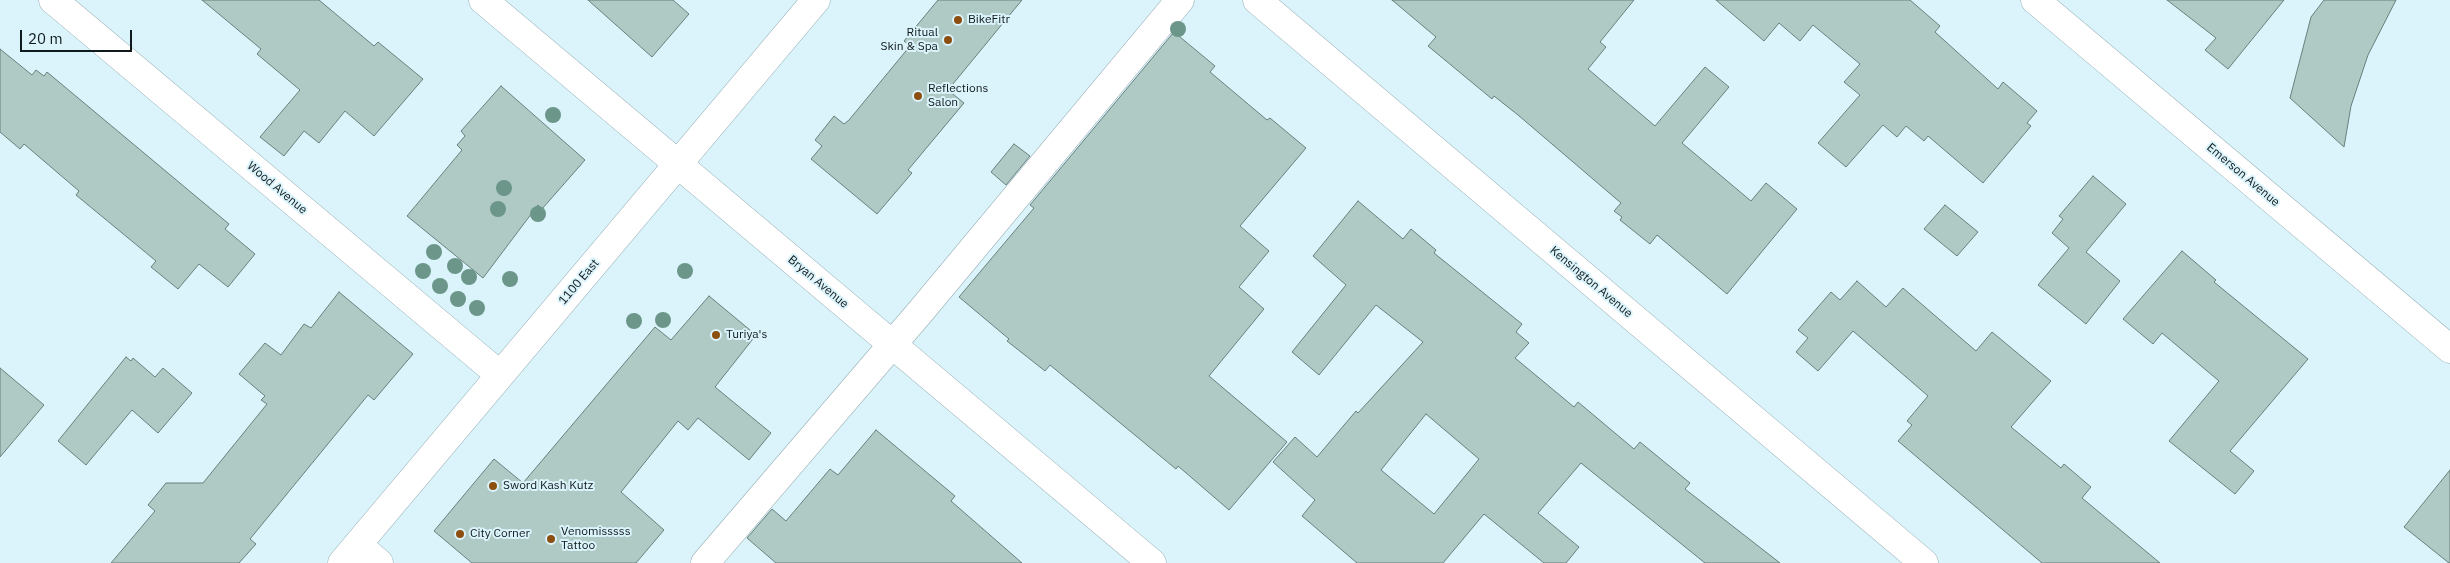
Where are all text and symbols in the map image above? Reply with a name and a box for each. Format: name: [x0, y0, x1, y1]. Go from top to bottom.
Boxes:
place label: BikeFitr: [968, 13, 1010, 27]
marker: BikeFitr: [952, 14, 964, 26]
scale bar: [22, 20, 135, 52]
place label: Ritual Skin & Spa: [881, 26, 938, 54]
text: 20 m: [28, 29, 63, 48]
marker: Ritual Skin & Spa: [942, 34, 954, 46]
place label: Reflections Salon: [928, 82, 988, 110]
marker: Reflections Salon: [912, 90, 924, 102]
street label: Emerson Avenue: [2204, 140, 2282, 210]
street label: Wood Avenue: [244, 159, 310, 217]
street label: Kensington Avenue: [1547, 243, 1635, 321]
street label: Bryan Avenue: [785, 253, 851, 311]
street label: 1100 East: [556, 256, 602, 308]
place label: Turiya's: [726, 328, 767, 342]
marker: Turiya's: [710, 329, 722, 341]
place label: Sword Kash Kutz: [503, 479, 593, 493]
marker: Sword Kash Kutz: [487, 480, 499, 492]
place label: Venomisssss Tattoo: [561, 525, 630, 553]
place label: City Corner: [470, 527, 530, 541]
marker: City Corner: [454, 528, 466, 540]
marker: Venomisssss Tattoo: [545, 533, 557, 545]

